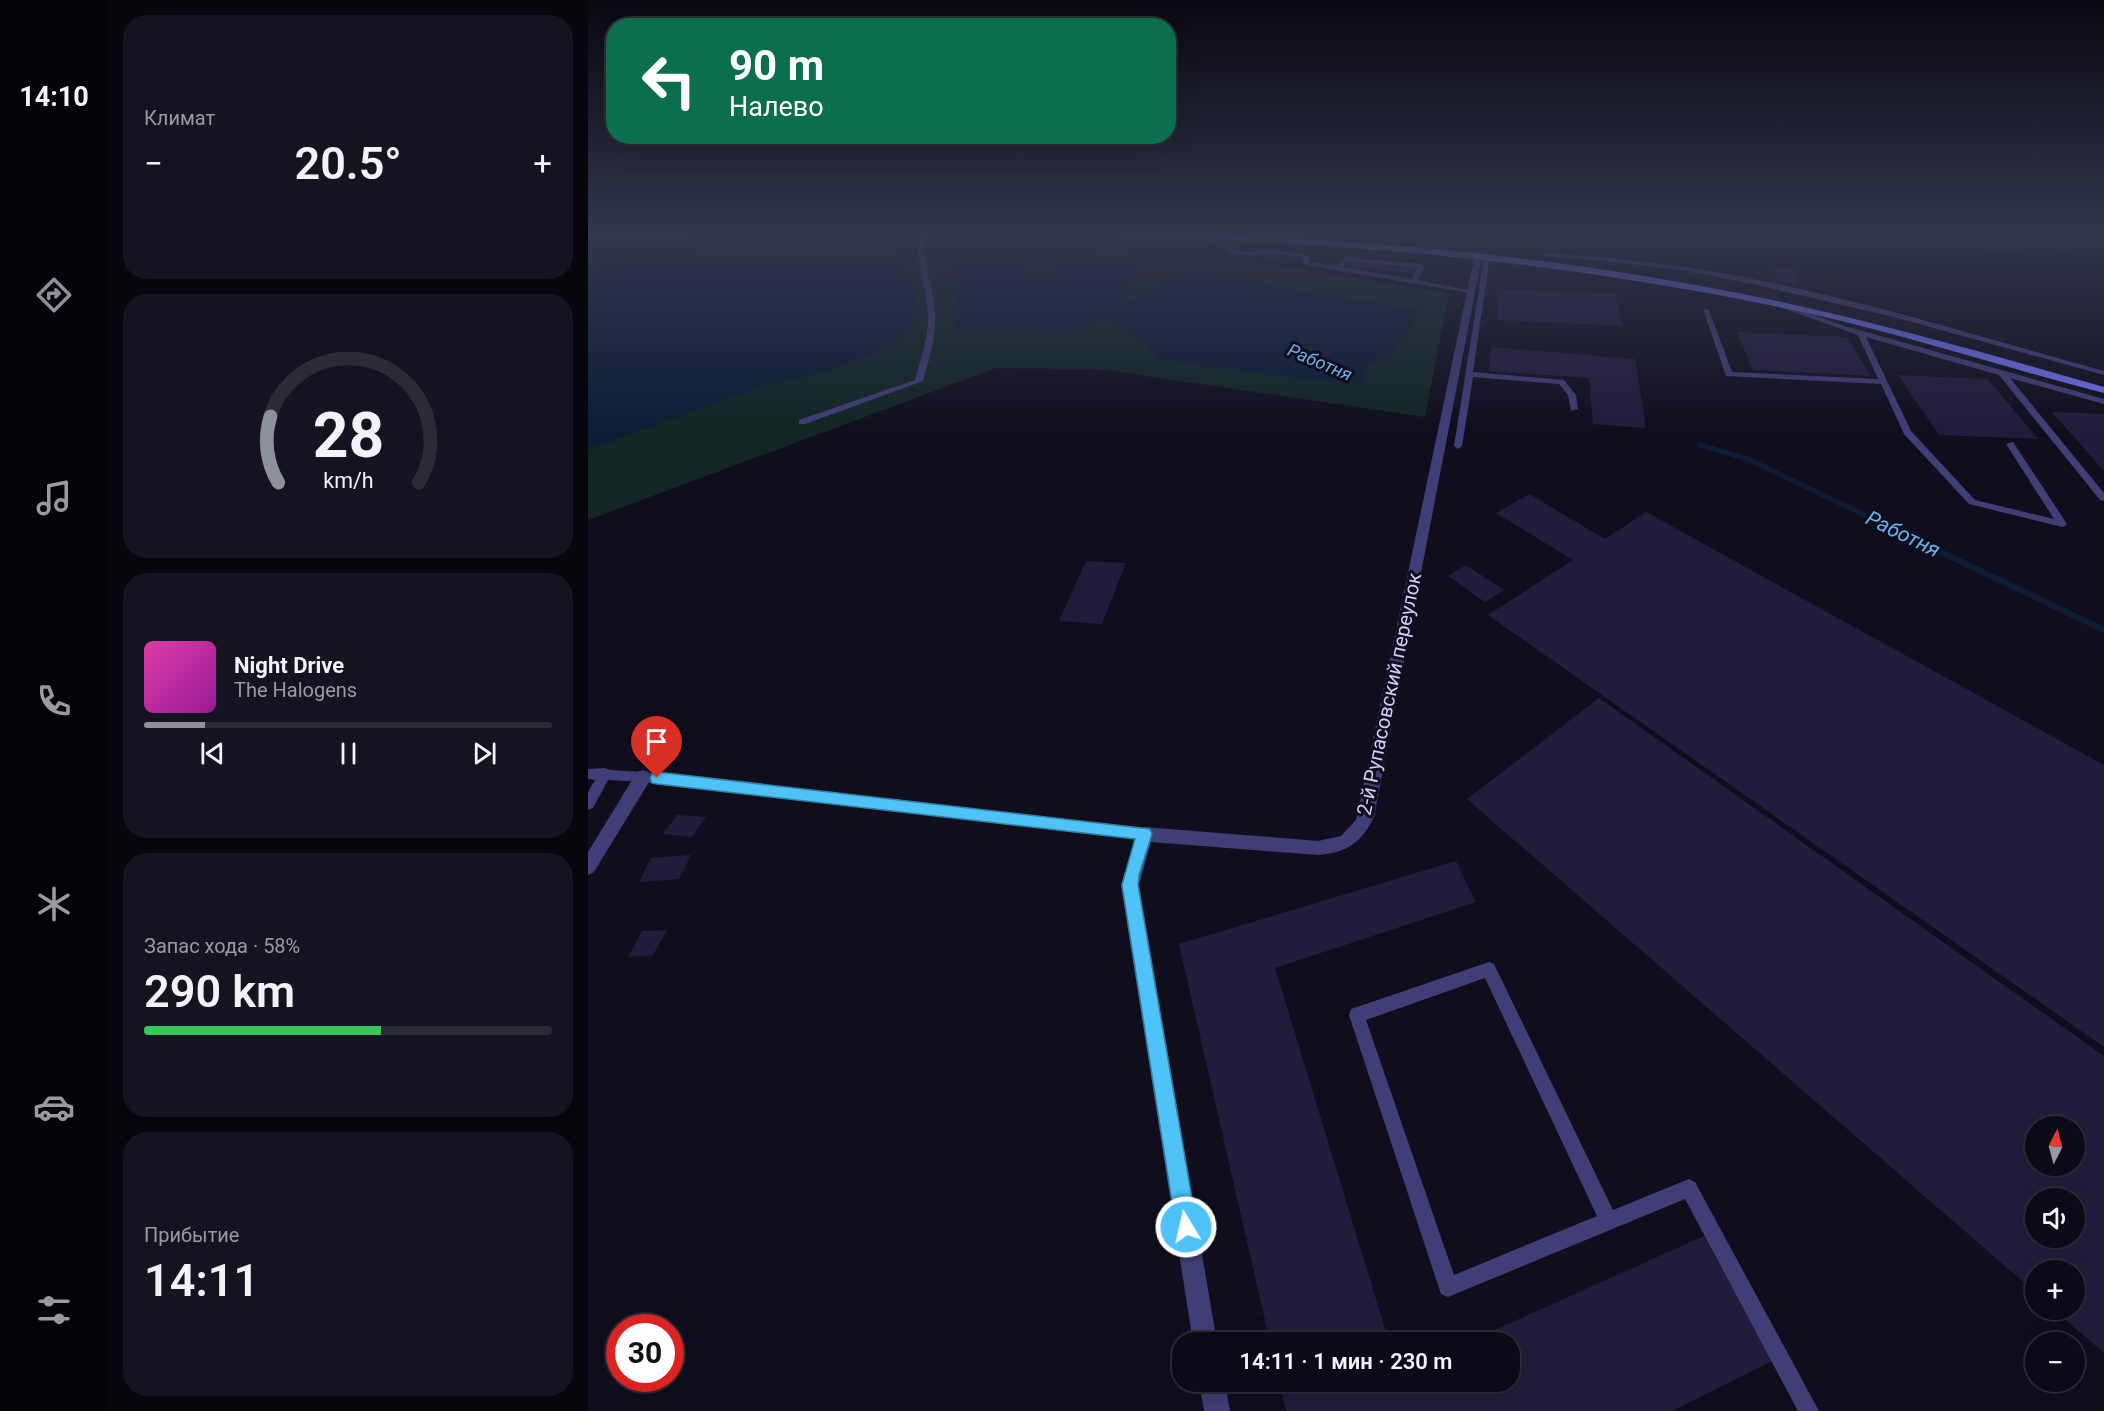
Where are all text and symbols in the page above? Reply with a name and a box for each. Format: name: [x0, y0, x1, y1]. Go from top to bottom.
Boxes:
text: 90 m: [729, 41, 824, 90]
icon: left: [630, 42, 708, 120]
text: 14:10: [19, 81, 89, 113]
text: Налево: [729, 91, 824, 123]
text: Климат: [144, 106, 215, 130]
text: 20.5°: [294, 137, 402, 190]
text: −: [144, 144, 163, 183]
text: +: [533, 144, 552, 183]
icon: directions: [33, 274, 75, 316]
water label: Работня: [1285, 339, 1355, 385]
text: 28: [312, 399, 384, 472]
text: km/h: [323, 469, 373, 494]
icon: music: [33, 477, 75, 519]
water label: Работня: [1862, 506, 1944, 562]
street label: 2-й Рупасовский переулок: [1352, 570, 1426, 817]
text: Night Drive: [234, 653, 344, 678]
text: The Halogens: [234, 678, 357, 702]
icon: phone: [33, 680, 75, 722]
pin: [631, 716, 682, 778]
icon: arrive: [640, 725, 673, 758]
icon: previous: [196, 737, 229, 770]
icon: pause: [332, 737, 365, 770]
icon: next: [468, 737, 501, 770]
icon: climate: [33, 883, 75, 925]
text: Запас хода · 58%: [144, 934, 300, 958]
text: 290 km: [144, 965, 295, 1018]
icon: car: [33, 1086, 75, 1128]
north arrow: [2025, 1116, 2085, 1176]
map controls: [2025, 1116, 2085, 1392]
button: sound: [2025, 1188, 2085, 1248]
position arrow: [1154, 1195, 1218, 1259]
text: Прибытие: [144, 1223, 239, 1247]
text: 14:11: [144, 1254, 259, 1307]
button: +: [2025, 1260, 2085, 1320]
icon: filters: [33, 1289, 75, 1331]
speed limit sign: 30: [606, 1314, 684, 1392]
button: −: [2025, 1332, 2085, 1392]
text: 14:11 · 1 мин · 230 m: [1240, 1349, 1452, 1374]

